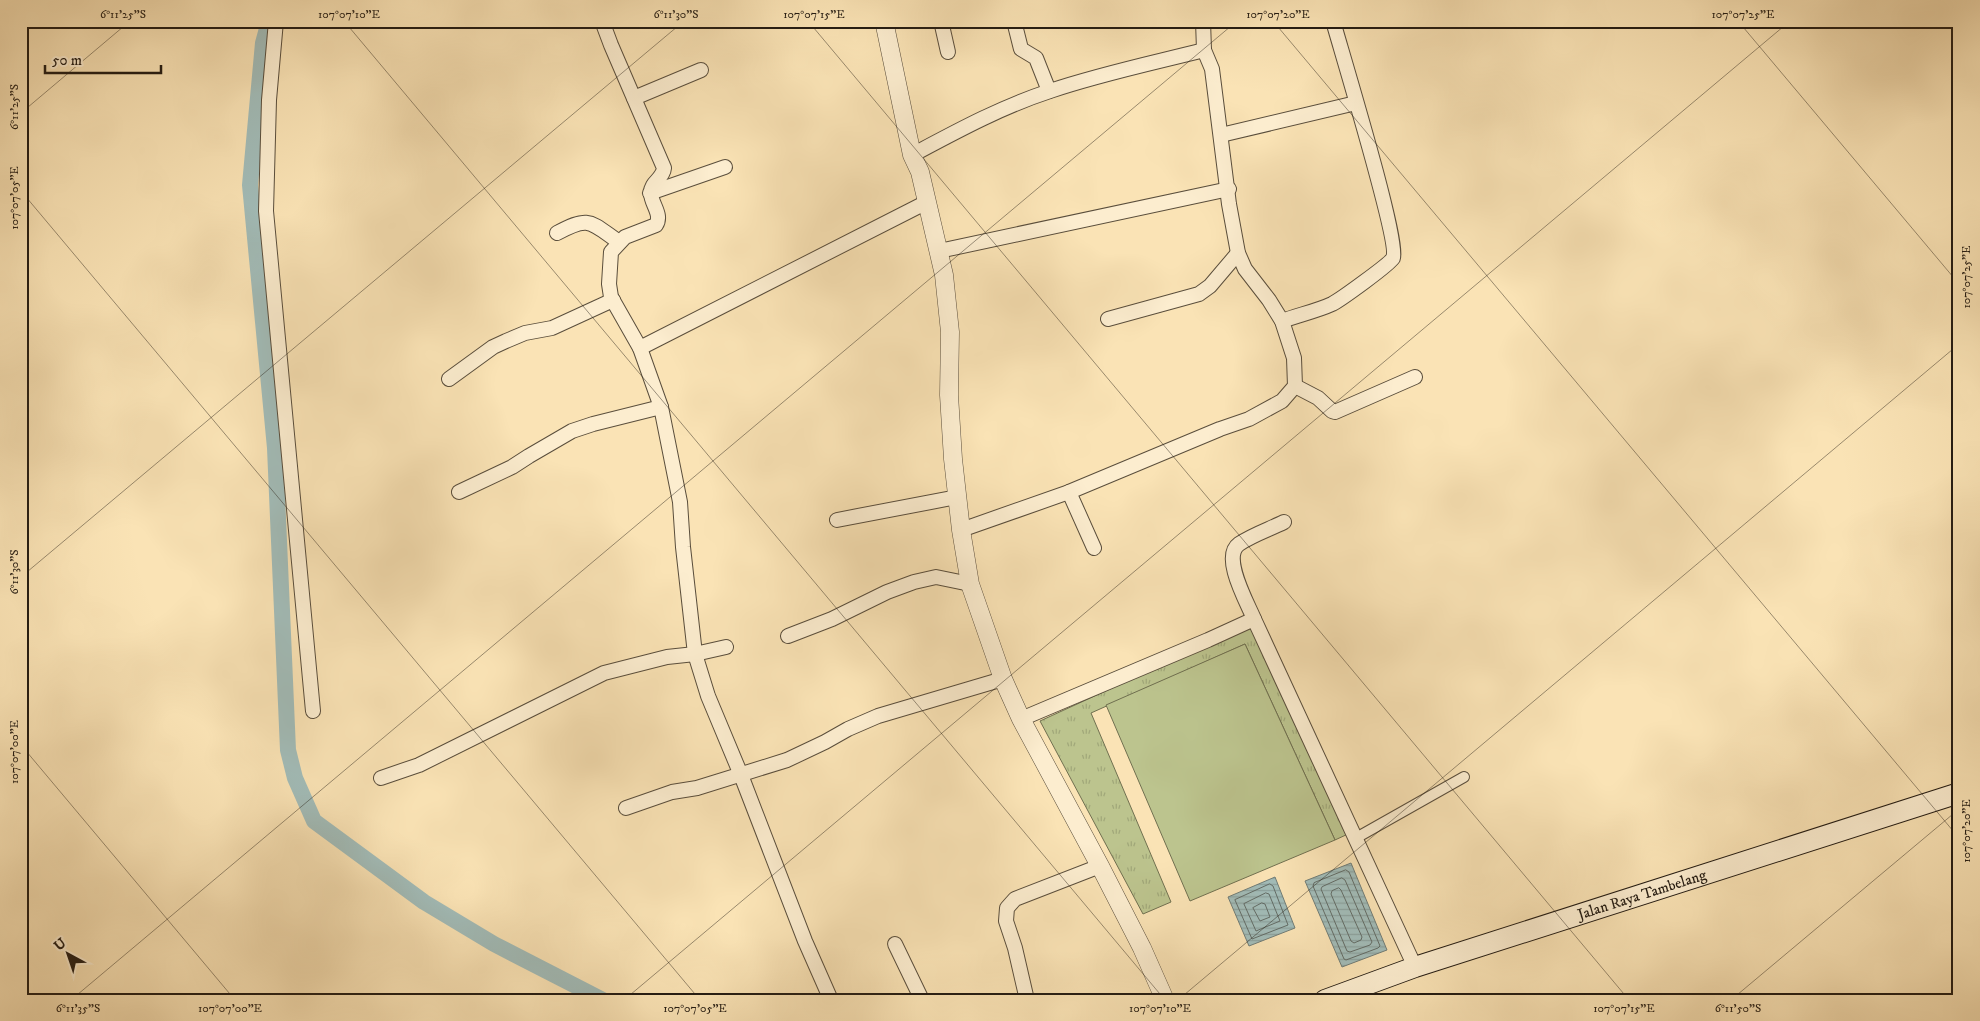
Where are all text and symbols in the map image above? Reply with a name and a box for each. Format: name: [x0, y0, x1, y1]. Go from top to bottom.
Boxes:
text: 6°11'25"S: [100, 7, 146, 22]
text: 107°07'10"E: [318, 7, 381, 22]
text: 6°11'30"S: [653, 7, 699, 22]
text: 107°07'15"E: [783, 7, 845, 22]
text: 107°07'20"E: [1246, 7, 1310, 22]
text: 107°07'25"E: [1711, 7, 1775, 22]
scale bar: [45, 42, 161, 74]
text: 50 m: [52, 51, 82, 70]
text: 6°11'25"S: [7, 84, 22, 130]
text: 107°07'05"E: [7, 166, 22, 230]
text: 107°07'25"E: [1959, 245, 1974, 309]
text: 6°11'30"S: [7, 549, 22, 595]
text: 107°07'00"E: [7, 719, 22, 784]
text: 107°07'20"E: [1959, 799, 1974, 863]
street label: Jalan Raya Tambelang: [1573, 865, 1709, 925]
north arrow: [42, 928, 92, 978]
text: U: [50, 934, 70, 955]
text: 6°11'35"S: [56, 1001, 100, 1016]
text: 107°07'00"E: [198, 1001, 263, 1016]
text: 107°07'05"E: [663, 1001, 727, 1016]
text: 107°07'10"E: [1129, 1001, 1192, 1016]
text: 107°07'15"E: [1593, 1001, 1655, 1016]
text: 6°11'50"S: [1715, 1001, 1761, 1016]

